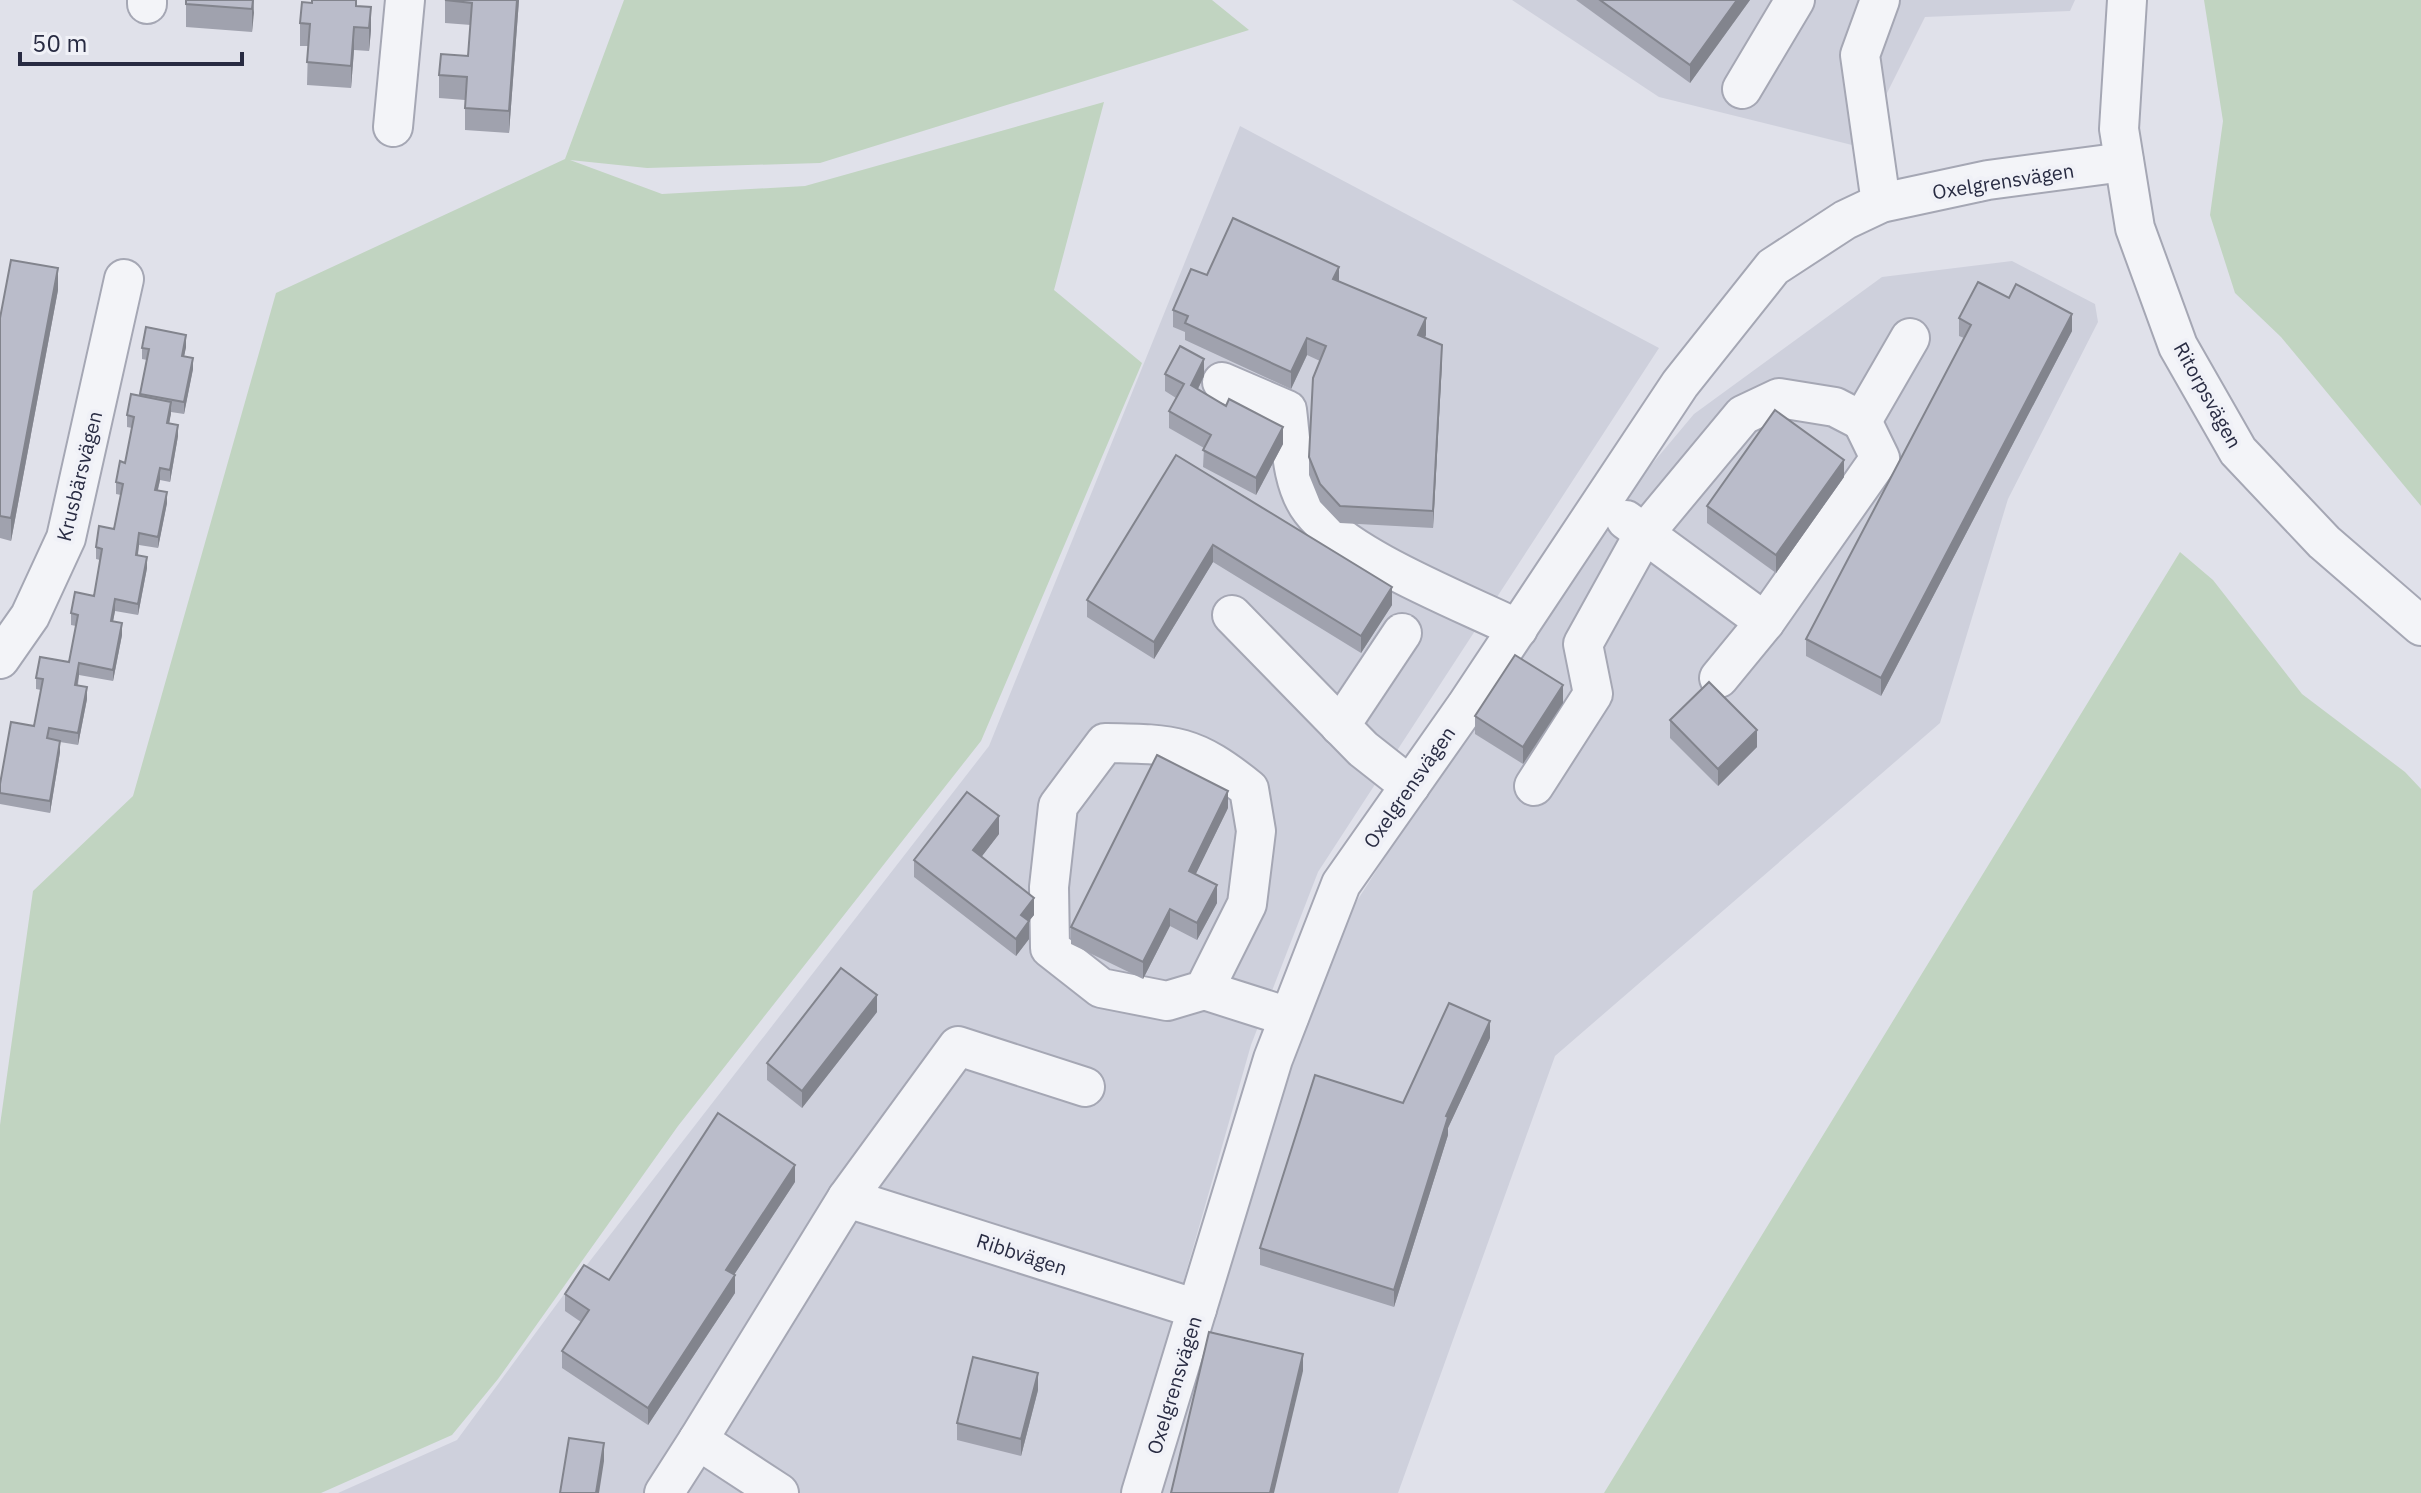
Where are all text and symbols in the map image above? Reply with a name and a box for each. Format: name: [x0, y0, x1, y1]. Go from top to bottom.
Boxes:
scale bar: [20, 16, 242, 66]
text: 50 m: [32, 27, 87, 59]
street label: Oxelgrensvägen: [1930, 156, 2076, 206]
street label: Ritorpsvägen: [2168, 337, 2248, 453]
street label: Krusbärsvägen: [50, 408, 108, 544]
street label: Oxelgrensvägen: [1357, 721, 1461, 853]
street label: Ribbvägen: [973, 1227, 1071, 1281]
street label: Oxelgrensvägen: [1140, 1313, 1208, 1457]

